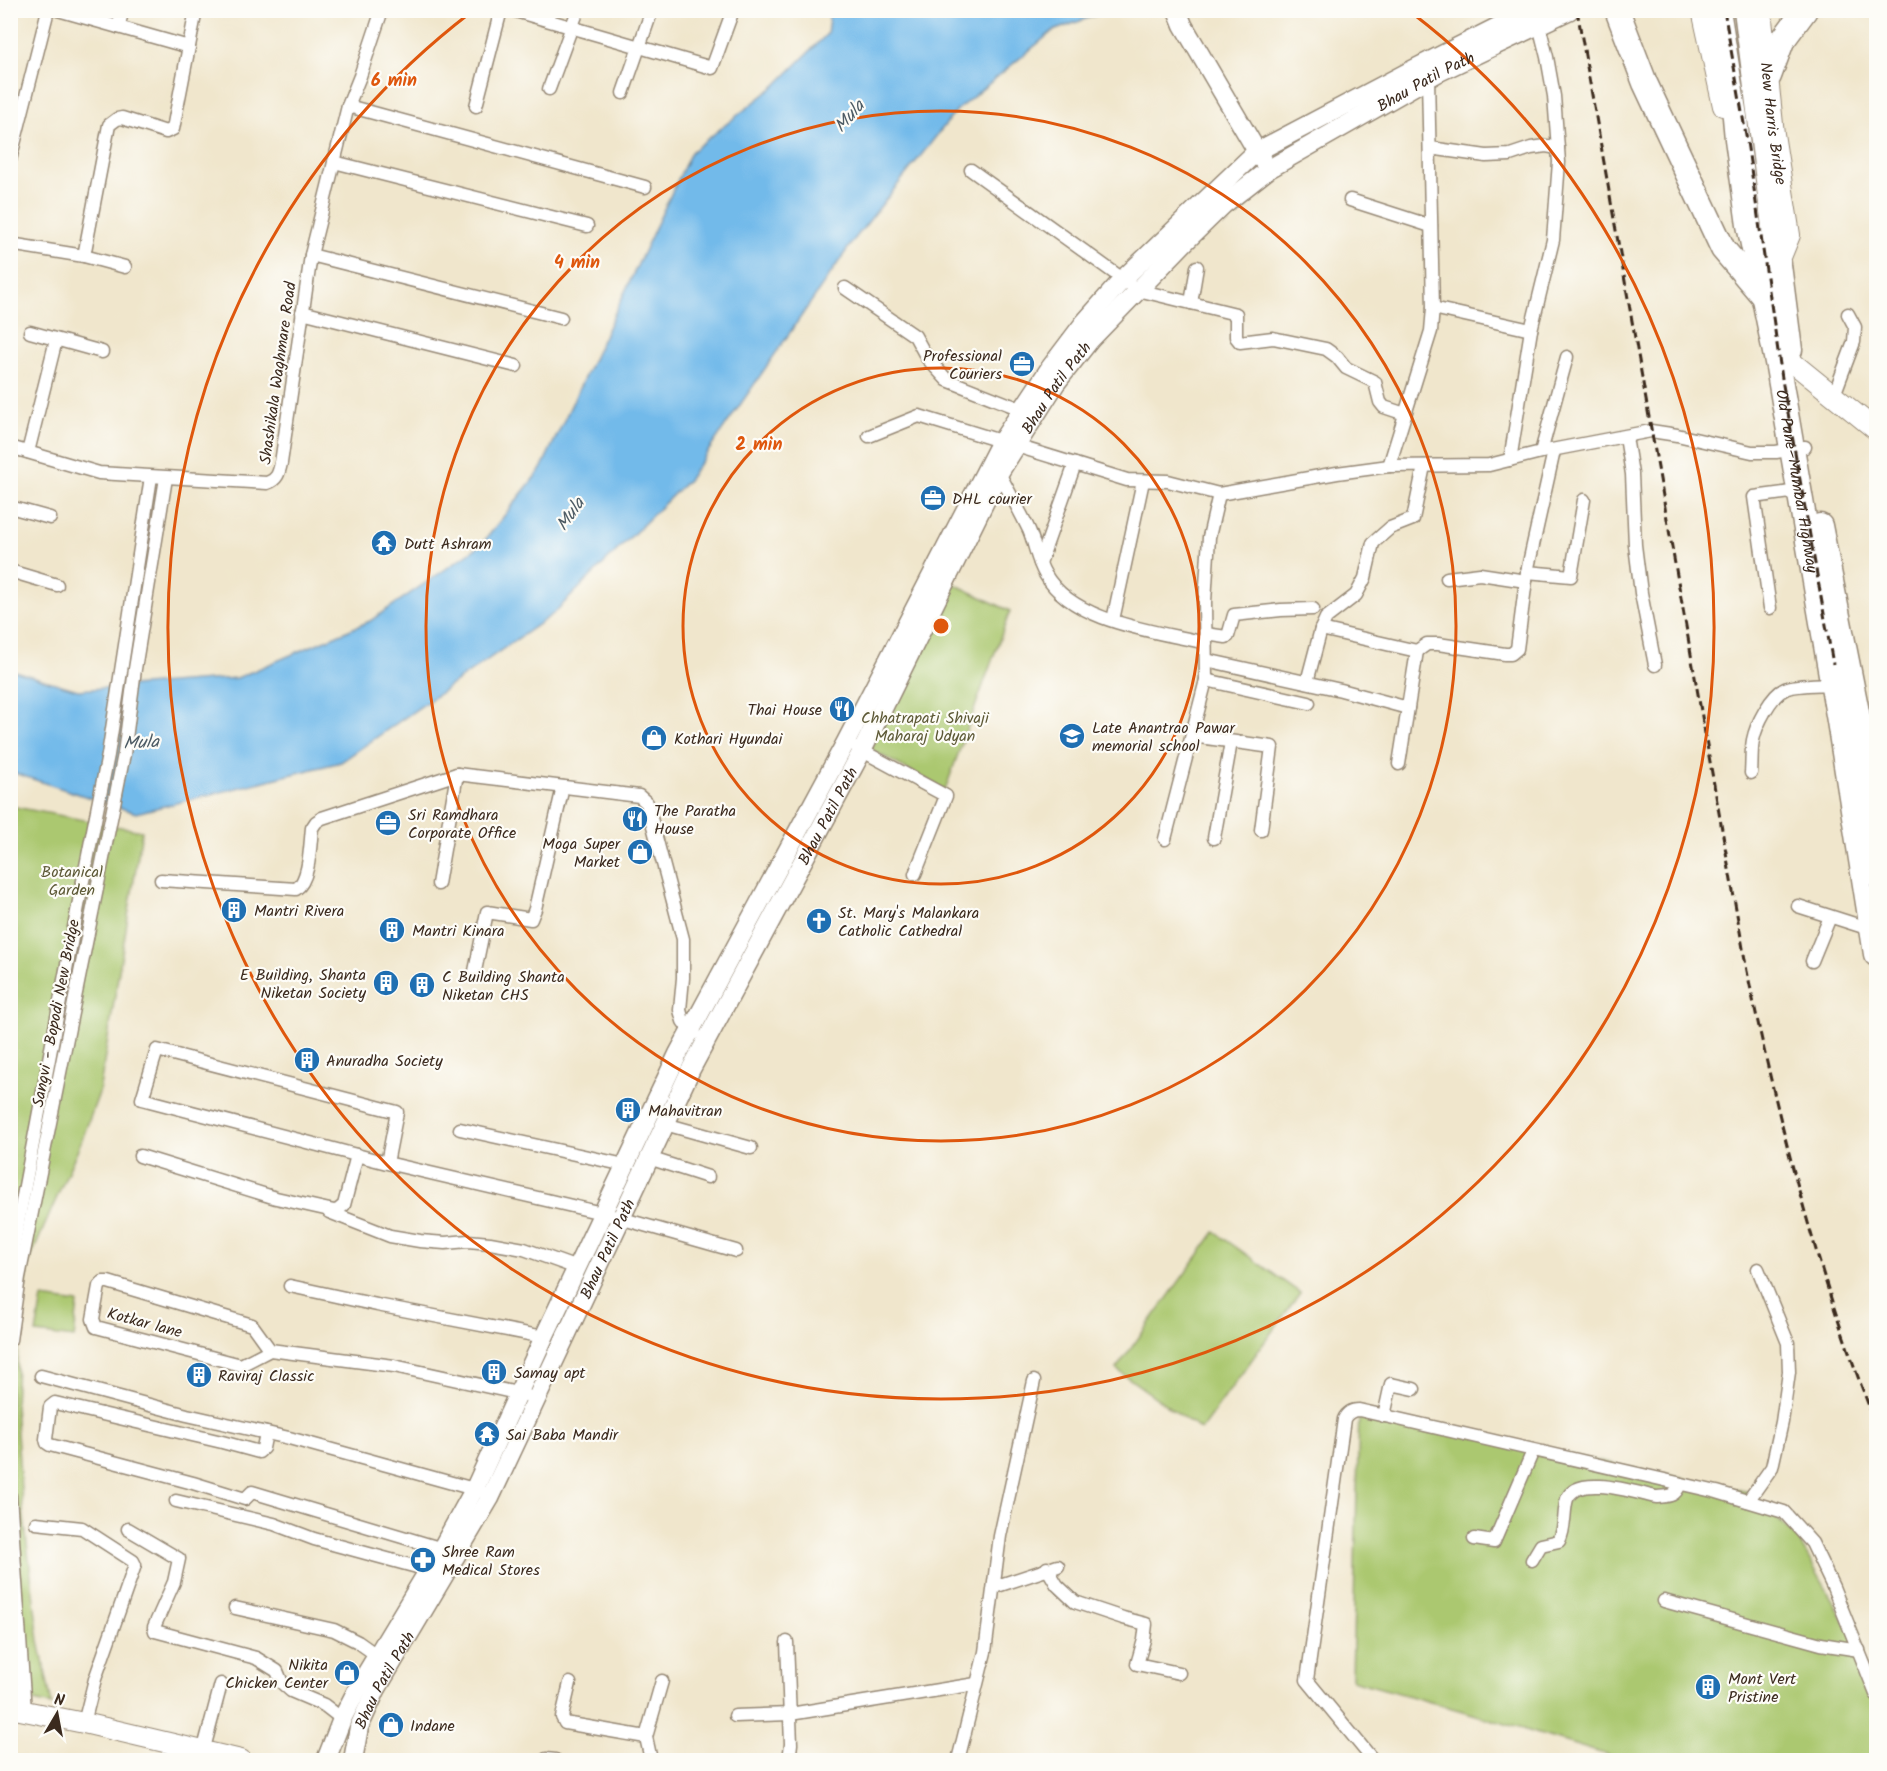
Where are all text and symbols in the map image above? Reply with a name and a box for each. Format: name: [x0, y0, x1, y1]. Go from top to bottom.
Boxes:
street label: Bhau Patil Path: [1372, 46, 1479, 119]
street label: New Harris Bridge: [1753, 61, 1793, 187]
text: 6 min: [371, 67, 417, 96]
water label: Mula: [827, 93, 874, 140]
text: 4 min: [554, 249, 600, 278]
street label: Shashikala Waghmare Road: [253, 279, 304, 466]
street label: Bhau Patil Path: [1016, 337, 1098, 439]
place label: Professional Couriers: [923, 344, 1002, 387]
office icon: Professional Couriers: [1007, 349, 1037, 379]
street label: Old Pune–Mumbai Highway: [1768, 388, 1824, 576]
text: 2 min: [736, 431, 782, 460]
office icon: DHL courier: [918, 483, 948, 513]
place label: DHL courier: [952, 487, 1034, 512]
water label: Mula: [549, 491, 594, 538]
temple icon: Dutt Ashram: [369, 528, 399, 558]
place label: Dutt Ashram: [404, 532, 492, 557]
centre of rings: [931, 616, 951, 636]
restaurant icon: Thai House: [827, 694, 857, 724]
place label: Thai House: [747, 698, 822, 723]
park label: Chhatrapati Shivaji Maharaj Udyan: [861, 706, 990, 749]
place label: Late Anantrao Pawar memorial school: [1092, 716, 1236, 759]
school or university icon: Late Anantrao Pawar memorial school: [1057, 721, 1087, 751]
shop icon: Kothari Hyundai: [639, 723, 669, 753]
place label: Kothari Hyundai: [674, 727, 783, 752]
water label: Mula: [122, 728, 161, 759]
street label: Bhau Patil Path: [792, 763, 865, 870]
place label: The Paratha House: [654, 799, 736, 842]
place label: Sri Ramdhara Corporate Office: [408, 803, 516, 846]
restaurant icon: The Paratha House: [620, 804, 650, 834]
office icon: Sri Ramdhara Corporate Office: [373, 808, 403, 838]
place label: Moga Super Market: [542, 832, 622, 875]
shop icon: Moga Super Market: [625, 837, 655, 867]
park label: Botanical Garden: [41, 860, 103, 903]
building icon: Mantri Rivera: [219, 895, 249, 925]
place label: Mantri Rivera: [254, 899, 344, 924]
place label: St. Mary's Malankara Catholic Cathedral: [838, 901, 979, 944]
church icon: St. Mary's Malankara Catholic Cathedral: [804, 906, 834, 936]
building icon: Mantri Kinara: [377, 915, 407, 945]
street label: Sangvi - Bopodi New Bridge: [26, 917, 87, 1109]
place label: Mantri Kinara: [412, 919, 504, 944]
place label: E Building, Shanta Niketan Society: [240, 963, 366, 1006]
place label: C Building Shanta Niketan CHS: [442, 965, 565, 1008]
building icon: E Building, Shanta Niketan Society: [371, 968, 401, 998]
building icon: C Building Shanta Niketan CHS: [407, 970, 437, 1000]
building icon: Anuradha Society: [292, 1045, 322, 1075]
place label: Anuradha Society: [326, 1049, 443, 1074]
building icon: Mahavitran: [613, 1095, 643, 1125]
place label: Mahavitran: [648, 1099, 722, 1124]
street label: Bhau Patil Path: [574, 1195, 642, 1303]
street label: Kotkar lane: [104, 1301, 185, 1345]
building icon: Samay apt: [479, 1357, 509, 1387]
building icon: Raviraj Classic: [184, 1360, 214, 1390]
place label: Samay apt: [514, 1361, 586, 1386]
place label: Raviraj Classic: [218, 1364, 314, 1389]
temple icon: Sai Baba Mandir: [472, 1419, 502, 1449]
place label: Sai Baba Mandir: [506, 1423, 620, 1448]
place label: Shree Ram Medical Stores: [442, 1540, 540, 1583]
pharmacy icon: Shree Ram Medical Stores: [408, 1545, 438, 1575]
street label: Bhau Patil Path: [349, 1627, 422, 1733]
place label: Nikita Chicken Center: [225, 1653, 330, 1696]
shop icon: Nikita Chicken Center: [332, 1658, 362, 1688]
place label: Mont Vert Pristine: [1728, 1667, 1797, 1710]
building icon: Mont Vert Pristine: [1693, 1672, 1723, 1702]
north arrow: [27, 1684, 87, 1744]
text: N: [52, 1688, 66, 1714]
shop icon: Indane: [376, 1710, 406, 1740]
place label: Indane: [410, 1714, 455, 1739]

